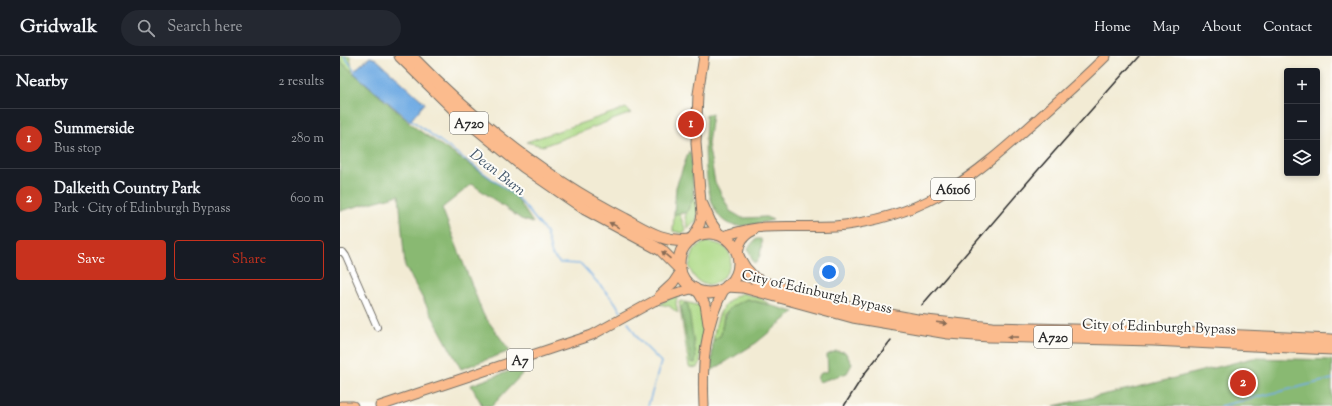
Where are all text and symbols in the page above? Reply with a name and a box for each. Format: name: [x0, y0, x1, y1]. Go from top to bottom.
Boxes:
search box: [121, 10, 401, 46]
text: Gridwalk: [20, 14, 97, 41]
icon: search: [135, 17, 157, 39]
text: Search here: [167, 17, 243, 38]
text: Home: [1094, 18, 1131, 38]
text: Map: [1153, 18, 1180, 38]
text: About: [1202, 18, 1241, 38]
text: Contact: [1263, 18, 1312, 38]
map controls: [1284, 68, 1320, 176]
button: +: [1284, 68, 1320, 104]
text: Nearby: [16, 70, 68, 94]
text: 2 results: [279, 73, 324, 91]
button: −: [1284, 104, 1320, 140]
pin: 1: [678, 109, 704, 139]
road number: A720: [450, 112, 488, 134]
text: Summerside: [54, 119, 134, 140]
text: 1: [27, 130, 31, 148]
text: 280 m: [291, 130, 324, 148]
text: Bus stop: [54, 140, 101, 158]
button: layers: [1284, 140, 1320, 176]
water label: Dean Burn: [465, 145, 530, 202]
road number: A6106: [931, 178, 975, 200]
text: Dalkeith Country Park: [54, 179, 201, 200]
text: 2: [26, 190, 32, 208]
text: 600 m: [290, 190, 324, 208]
text: Park · City of Edinburgh Bypass: [54, 200, 230, 218]
one-way arrow: [608, 222, 620, 229]
button: Save: [16, 240, 166, 280]
button: Share: [174, 240, 324, 280]
one-way arrow: [661, 250, 671, 259]
your location: [819, 262, 839, 282]
street label: City of Edinburgh Bypass: [739, 266, 894, 320]
street label: City of Edinburgh Bypass: [1082, 315, 1236, 341]
one-way arrow: [936, 320, 948, 326]
road number: A720: [1034, 326, 1072, 348]
one-way arrow: [1006, 334, 1019, 340]
road number: A7: [507, 349, 533, 371]
pin: 2: [1230, 368, 1256, 398]

